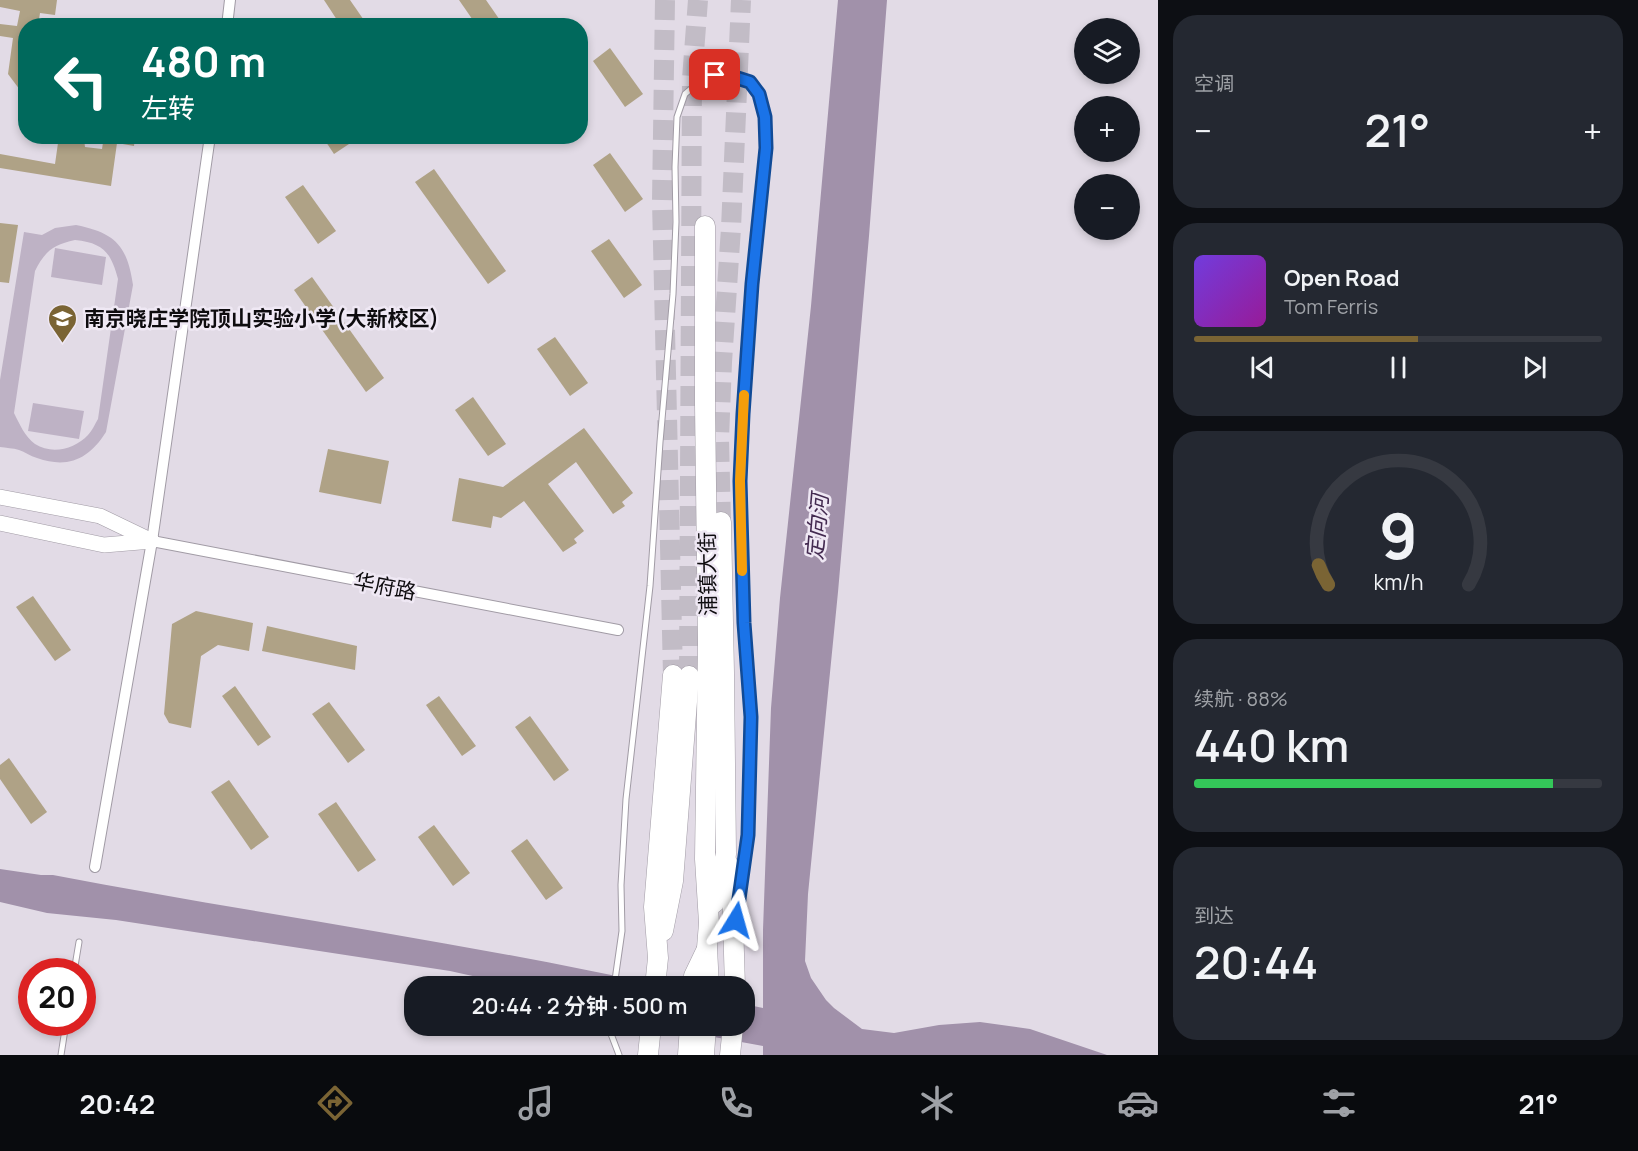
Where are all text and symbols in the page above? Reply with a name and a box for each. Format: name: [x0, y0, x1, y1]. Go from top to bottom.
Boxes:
map controls: [1074, 18, 1140, 240]
button: layers: [1074, 18, 1140, 84]
text: 480 m: [141, 32, 266, 90]
icon: left: [42, 42, 120, 120]
pin: [689, 49, 740, 100]
icon: arrive: [698, 58, 731, 91]
text: 空调: [1194, 70, 1234, 97]
text: 左转: [141, 89, 195, 126]
button: +: [1074, 96, 1140, 162]
text: 21°: [1365, 99, 1430, 161]
text: −: [1194, 108, 1212, 153]
text: +: [1583, 108, 1602, 153]
button: −: [1074, 174, 1140, 240]
text: Open Road: [1284, 263, 1399, 293]
text: Tom Ferris: [1284, 293, 1378, 320]
school or university icon: 南京晓庄学院顶山实验小学(大新校区): [47, 302, 79, 344]
place label: 南京晓庄学院顶山实验小学(大新校区): [84, 304, 439, 332]
icon: previous: [1246, 351, 1279, 384]
icon: pause: [1382, 351, 1415, 384]
icon: next: [1518, 351, 1551, 384]
water label: 定向河: [799, 489, 835, 561]
text: 9: [1379, 492, 1417, 578]
street label: 浦镇大街: [692, 532, 722, 616]
street label: 华府路: [351, 566, 419, 606]
text: km/h: [1373, 567, 1423, 596]
text: 续航 · 88%: [1194, 685, 1288, 712]
text: 440 km: [1194, 714, 1349, 776]
position arrow: [704, 888, 768, 952]
text: 到达: [1194, 902, 1234, 929]
text: 20:44: [1194, 931, 1318, 993]
speed limit sign: 20: [18, 958, 96, 1036]
text: 20:44 · 2 分钟 · 500 m: [472, 991, 687, 1021]
icon: directions: [314, 1082, 356, 1124]
icon: music: [515, 1082, 557, 1124]
icon: phone: [715, 1082, 757, 1124]
icon: climate: [916, 1082, 958, 1124]
icon: car: [1117, 1082, 1159, 1124]
icon: filters: [1318, 1082, 1360, 1124]
text: 20:42: [79, 1085, 155, 1122]
text: 21°: [1518, 1085, 1559, 1122]

